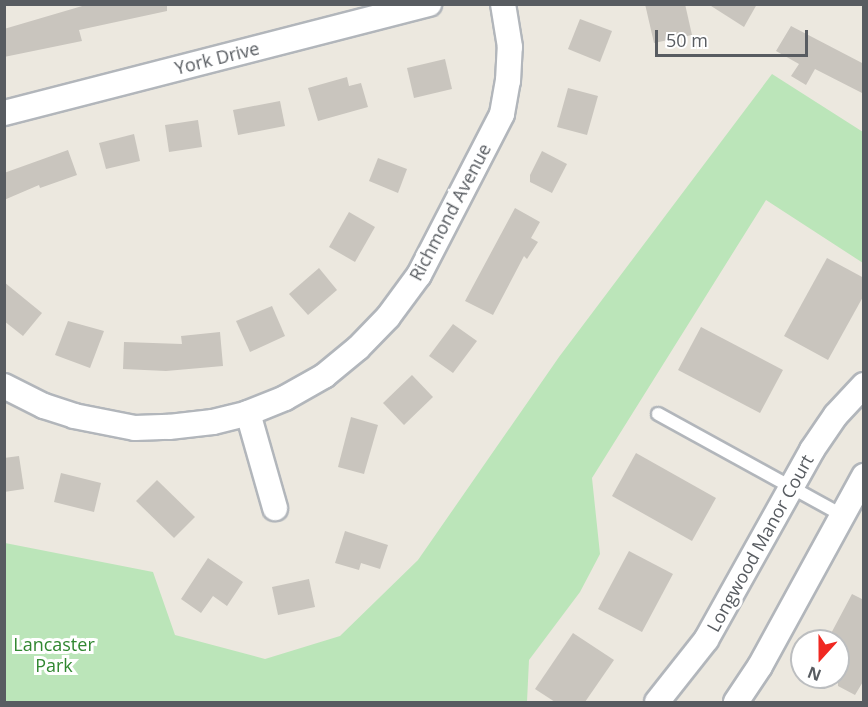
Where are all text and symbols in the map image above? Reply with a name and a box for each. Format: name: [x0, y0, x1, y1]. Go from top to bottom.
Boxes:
scale bar: [658, 18, 811, 56]
text: 50 m: [666, 28, 708, 52]
street label: York Drive: [172, 37, 262, 79]
street label: Richmond Avenue: [405, 140, 495, 284]
street label: Longwood Manor Court: [702, 451, 818, 635]
north arrow: [790, 629, 850, 689]
park label: Lancaster Park: [13, 634, 95, 676]
text: N: [804, 661, 824, 687]

